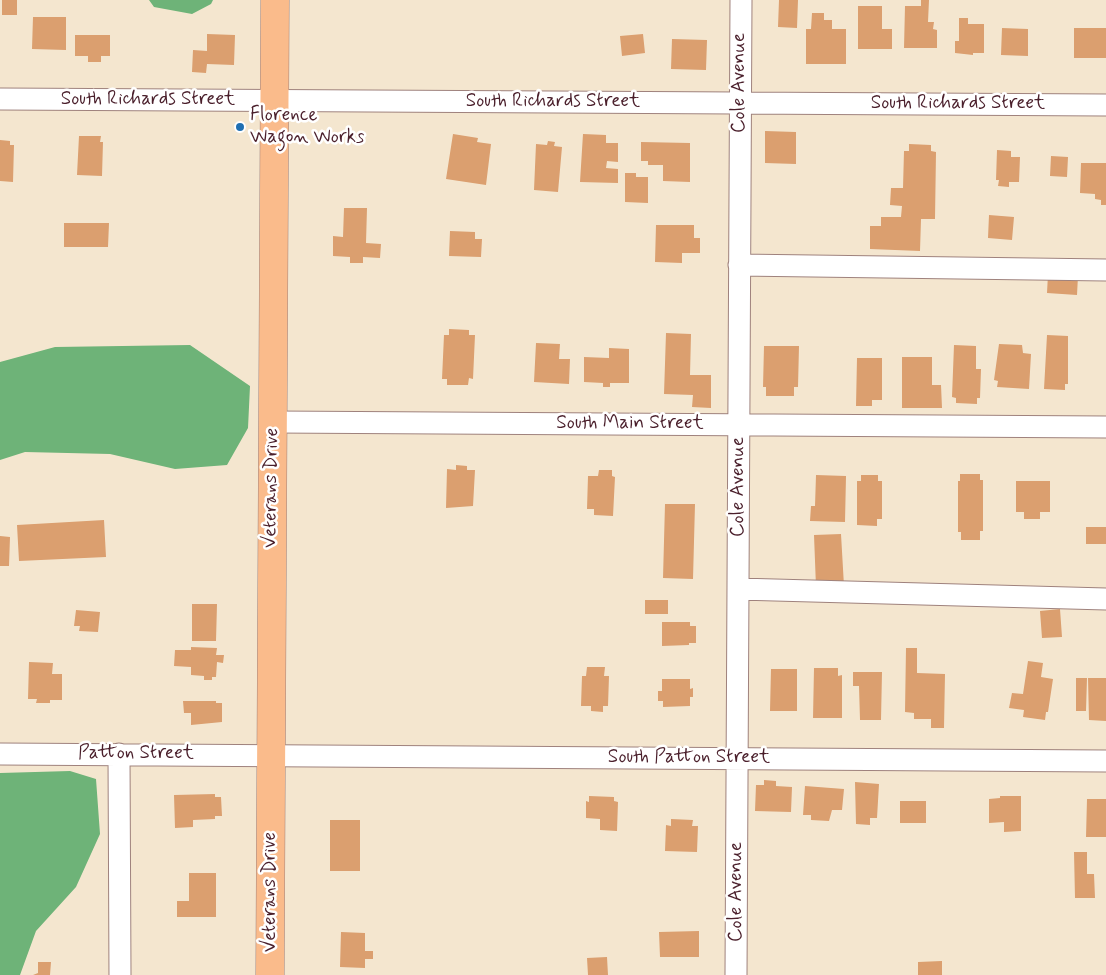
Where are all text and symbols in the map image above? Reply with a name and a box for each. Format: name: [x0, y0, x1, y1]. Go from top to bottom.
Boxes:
street label: Cole Avenue: [729, 33, 751, 133]
street label: South Richards Street: [61, 89, 235, 111]
street label: South Richards Street: [466, 91, 640, 113]
street label: South Richards Street: [871, 93, 1045, 115]
place label: Florence Wagon Works: [250, 105, 364, 149]
marker: Florence Wagon Works: [234, 121, 246, 133]
street label: South Main Street: [556, 413, 704, 435]
street label: Veterans Drive: [260, 428, 284, 548]
street label: Cole Avenue: [728, 437, 750, 537]
street label: Patton Street: [78, 743, 194, 765]
street label: South Patton Street: [608, 747, 770, 769]
street label: Veterans Drive: [260, 832, 282, 952]
street label: Cole Avenue: [726, 842, 748, 942]

